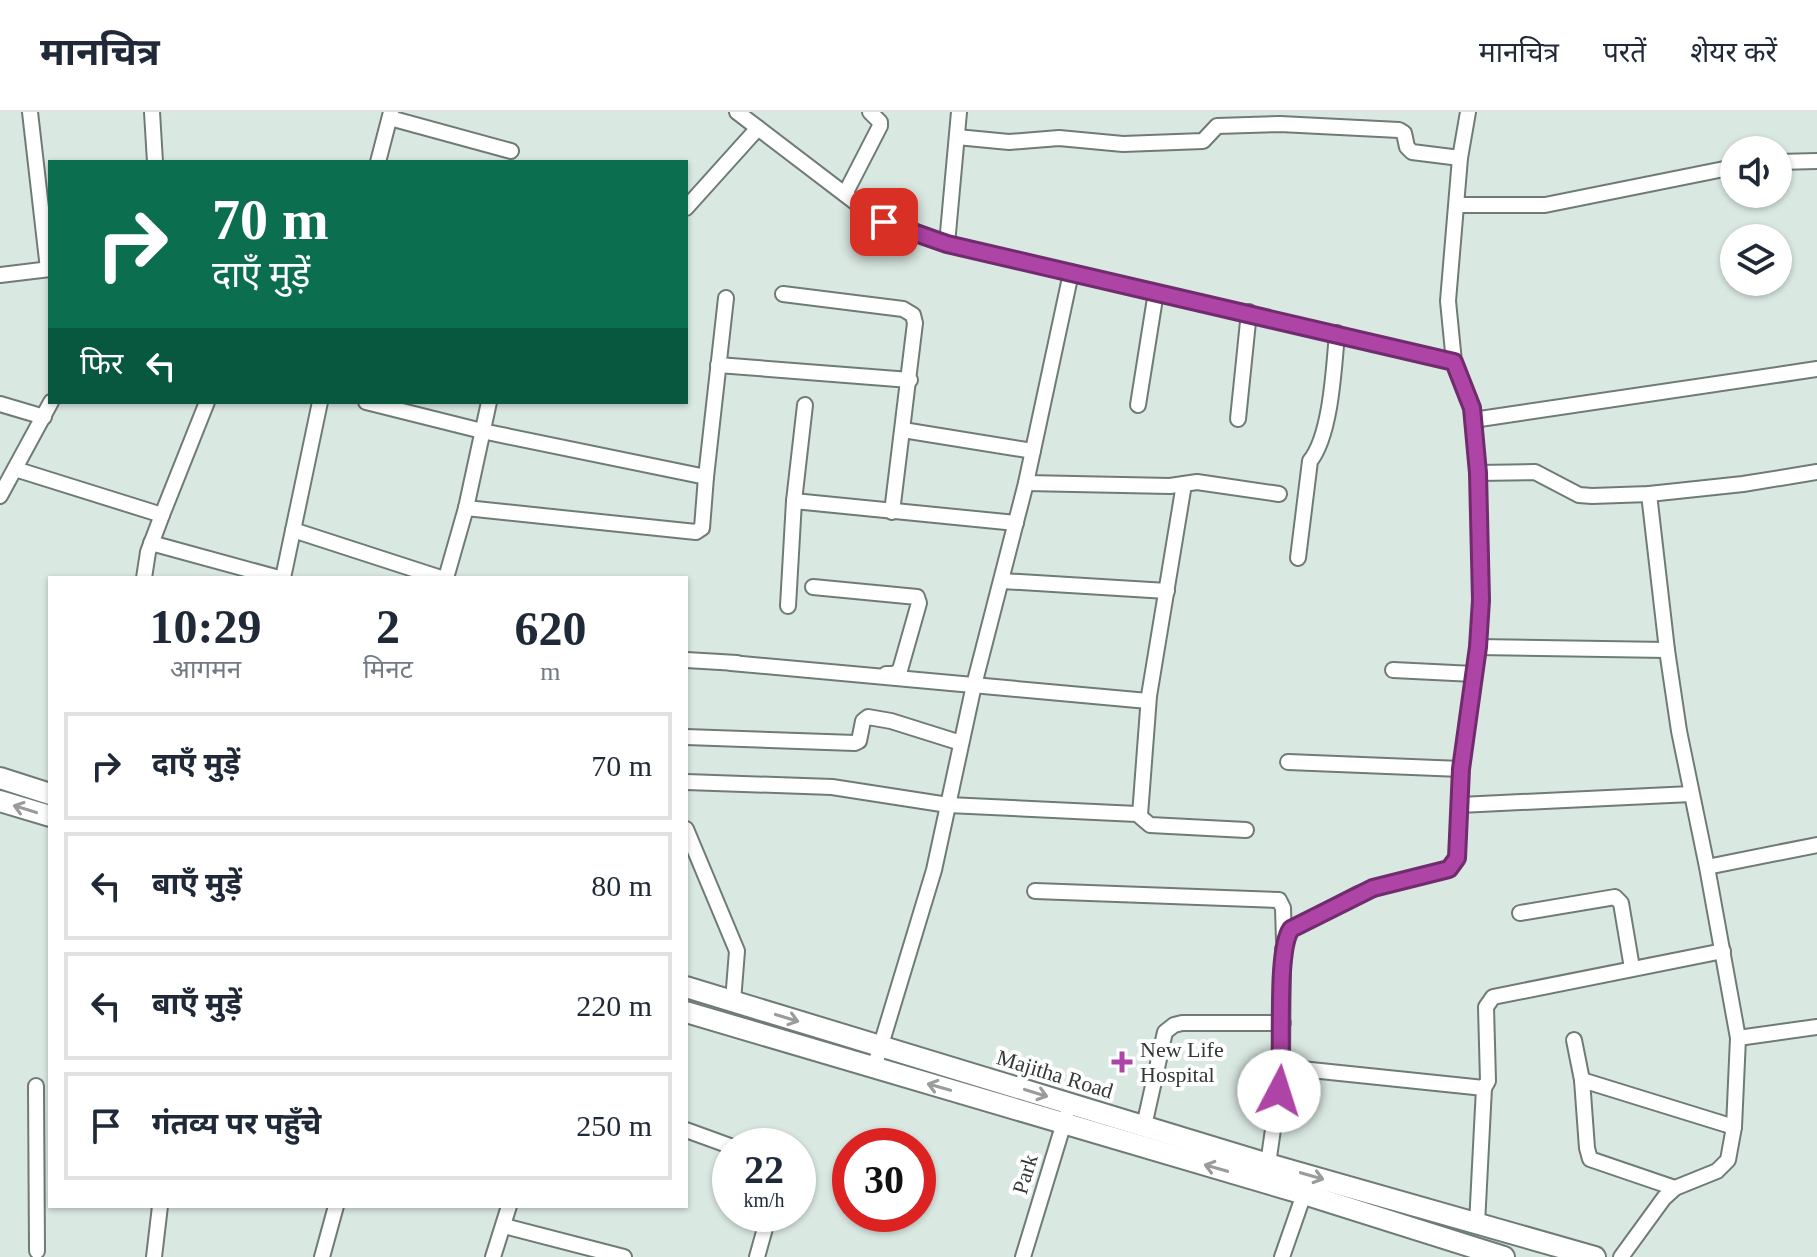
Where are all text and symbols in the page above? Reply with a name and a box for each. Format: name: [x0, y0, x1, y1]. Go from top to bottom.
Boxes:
text: मानचित्र: [40, 31, 160, 73]
text: मानचित्र: [1479, 37, 1559, 68]
text: परतें: [1603, 37, 1646, 68]
text: शेयर करें: [1690, 37, 1777, 68]
map controls: [1720, 136, 1792, 296]
button: sound: [1720, 136, 1792, 208]
pin: [850, 188, 918, 256]
text: 70 m: [212, 189, 329, 251]
icon: right: [80, 192, 184, 296]
icon: arrive: [862, 200, 906, 244]
button: layers: [1720, 224, 1792, 296]
text: दाएँ मुड़ें: [212, 255, 310, 295]
icon: left: [139, 344, 183, 388]
text: फिर: [80, 347, 123, 380]
text: 10:29: [150, 600, 262, 653]
text: 2: [376, 600, 400, 653]
text: 620: [514, 602, 586, 655]
text: आगमन: [170, 655, 241, 684]
text: मिनट: [363, 655, 413, 684]
text: m: [540, 657, 561, 686]
icon: right: [84, 744, 128, 788]
text: दाएँ मुड़ें: [152, 747, 240, 780]
text: 70 m: [591, 749, 652, 782]
one-way arrow: [13, 801, 38, 815]
icon: left: [84, 864, 128, 908]
text: बाएँ मुड़ें: [152, 867, 242, 900]
text: 80 m: [591, 869, 652, 902]
icon: left: [84, 984, 128, 1028]
text: बाएँ मुड़ें: [152, 987, 242, 1020]
text: 220 m: [576, 989, 652, 1022]
one-way arrow: [775, 1011, 800, 1026]
place label: New Life Hospital: [1140, 1037, 1224, 1087]
street label: Majitha Road: [994, 1044, 1116, 1104]
position arrow: [1237, 1049, 1321, 1133]
marker: New Life Hospital: [1111, 1051, 1133, 1073]
one-way arrow: [927, 1079, 953, 1094]
one-way arrow: [1023, 1086, 1049, 1101]
icon: arrive: [84, 1104, 128, 1148]
text: गंतव्य पर पहुँचे: [152, 1107, 321, 1140]
text: 250 m: [576, 1109, 652, 1142]
speed limit sign: 30: [832, 1128, 936, 1232]
text: 22: [744, 1147, 784, 1192]
street label: Park: [1007, 1151, 1043, 1197]
one-way arrow: [1203, 1160, 1229, 1175]
one-way arrow: [1299, 1169, 1325, 1184]
text: km/h: [743, 1189, 785, 1211]

